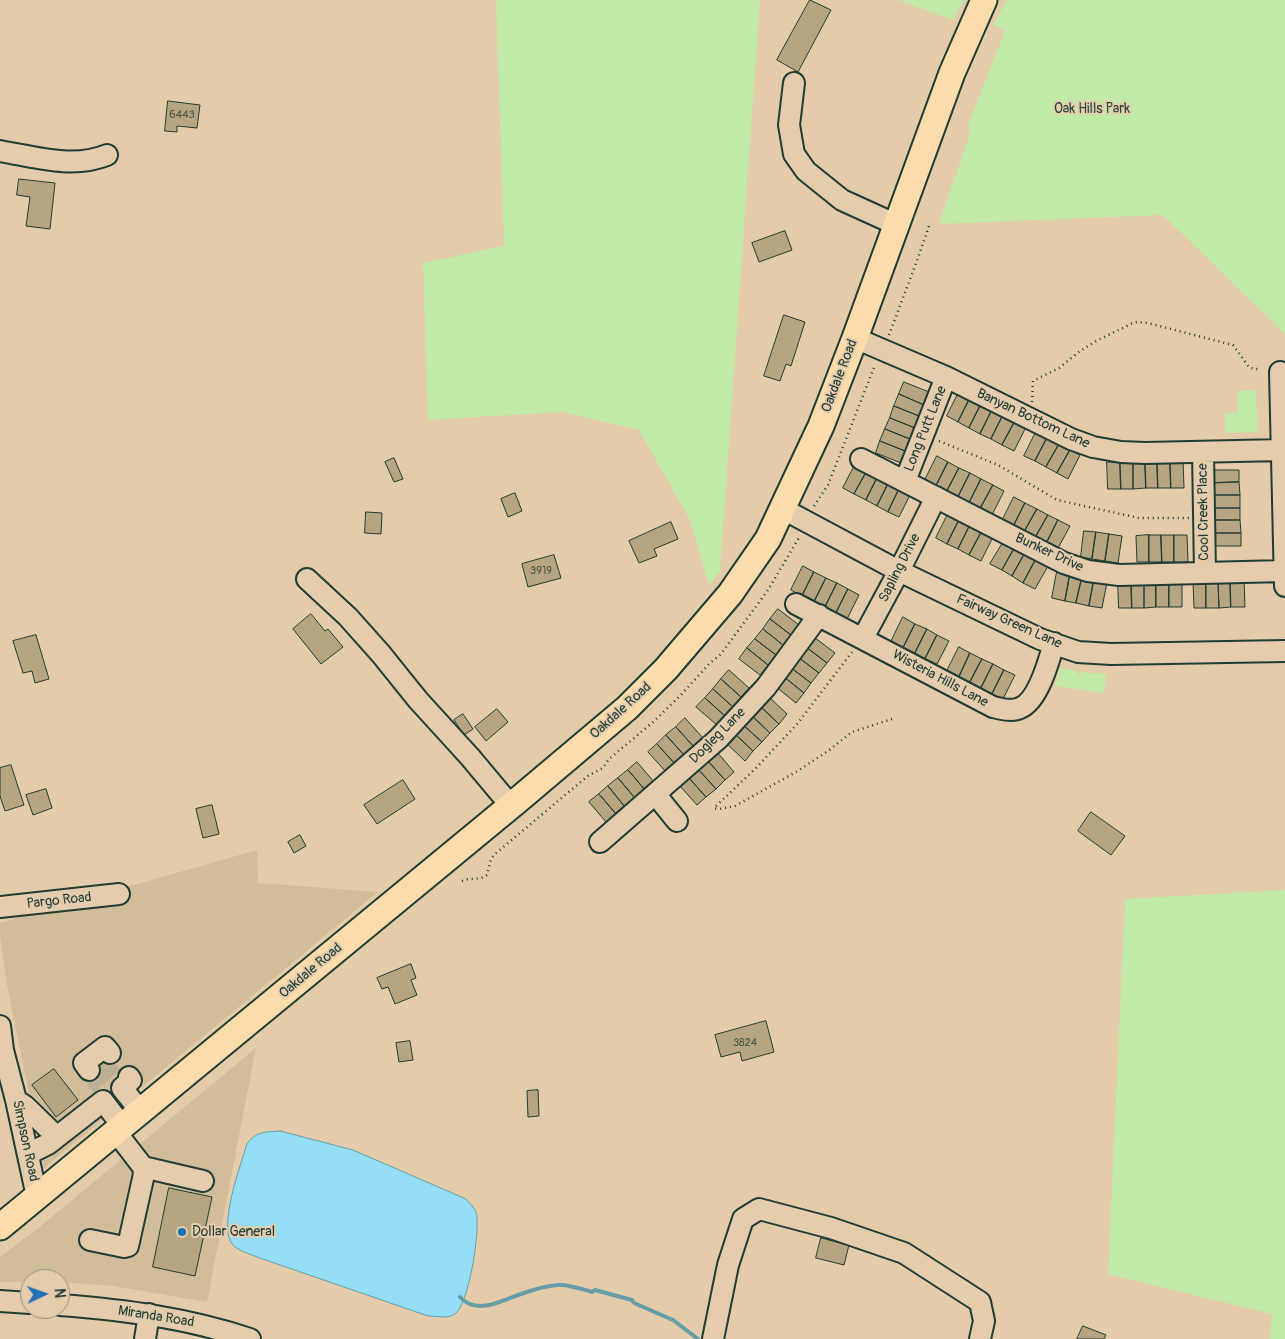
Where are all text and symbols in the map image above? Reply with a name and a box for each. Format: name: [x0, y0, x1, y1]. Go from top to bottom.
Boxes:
park label: Oak Hills Park: [1054, 101, 1130, 117]
house number: 6443: [169, 108, 195, 122]
street label: Oakdale Road: [818, 337, 862, 415]
street label: Long Putt Lane: [901, 384, 951, 474]
street label: Banyan Bottom Lane: [974, 385, 1092, 453]
street label: Cool Creek Place: [1195, 463, 1213, 561]
street label: Bunker Drive: [1012, 530, 1086, 576]
street label: Sapling Drive: [876, 531, 924, 605]
house number: 3919: [530, 564, 552, 578]
street label: Fairway Green Lane: [954, 591, 1064, 653]
street label: Wisteria Hills Lane: [889, 647, 991, 711]
street label: Oakdale Road: [587, 679, 655, 743]
street label: Dogleg Lane: [686, 704, 750, 768]
street label: Pargo Road: [26, 889, 92, 913]
street label: Oakdale Road: [276, 940, 346, 1002]
house number: 3824: [733, 1036, 757, 1050]
street label: Simpson Road: [8, 1099, 42, 1183]
place label: Dollar General: [192, 1224, 275, 1240]
marker: Dollar General: [176, 1226, 188, 1238]
north arrow: [20, 1269, 70, 1319]
text: N: [51, 1288, 68, 1298]
street label: Miranda Road: [117, 1303, 195, 1331]

